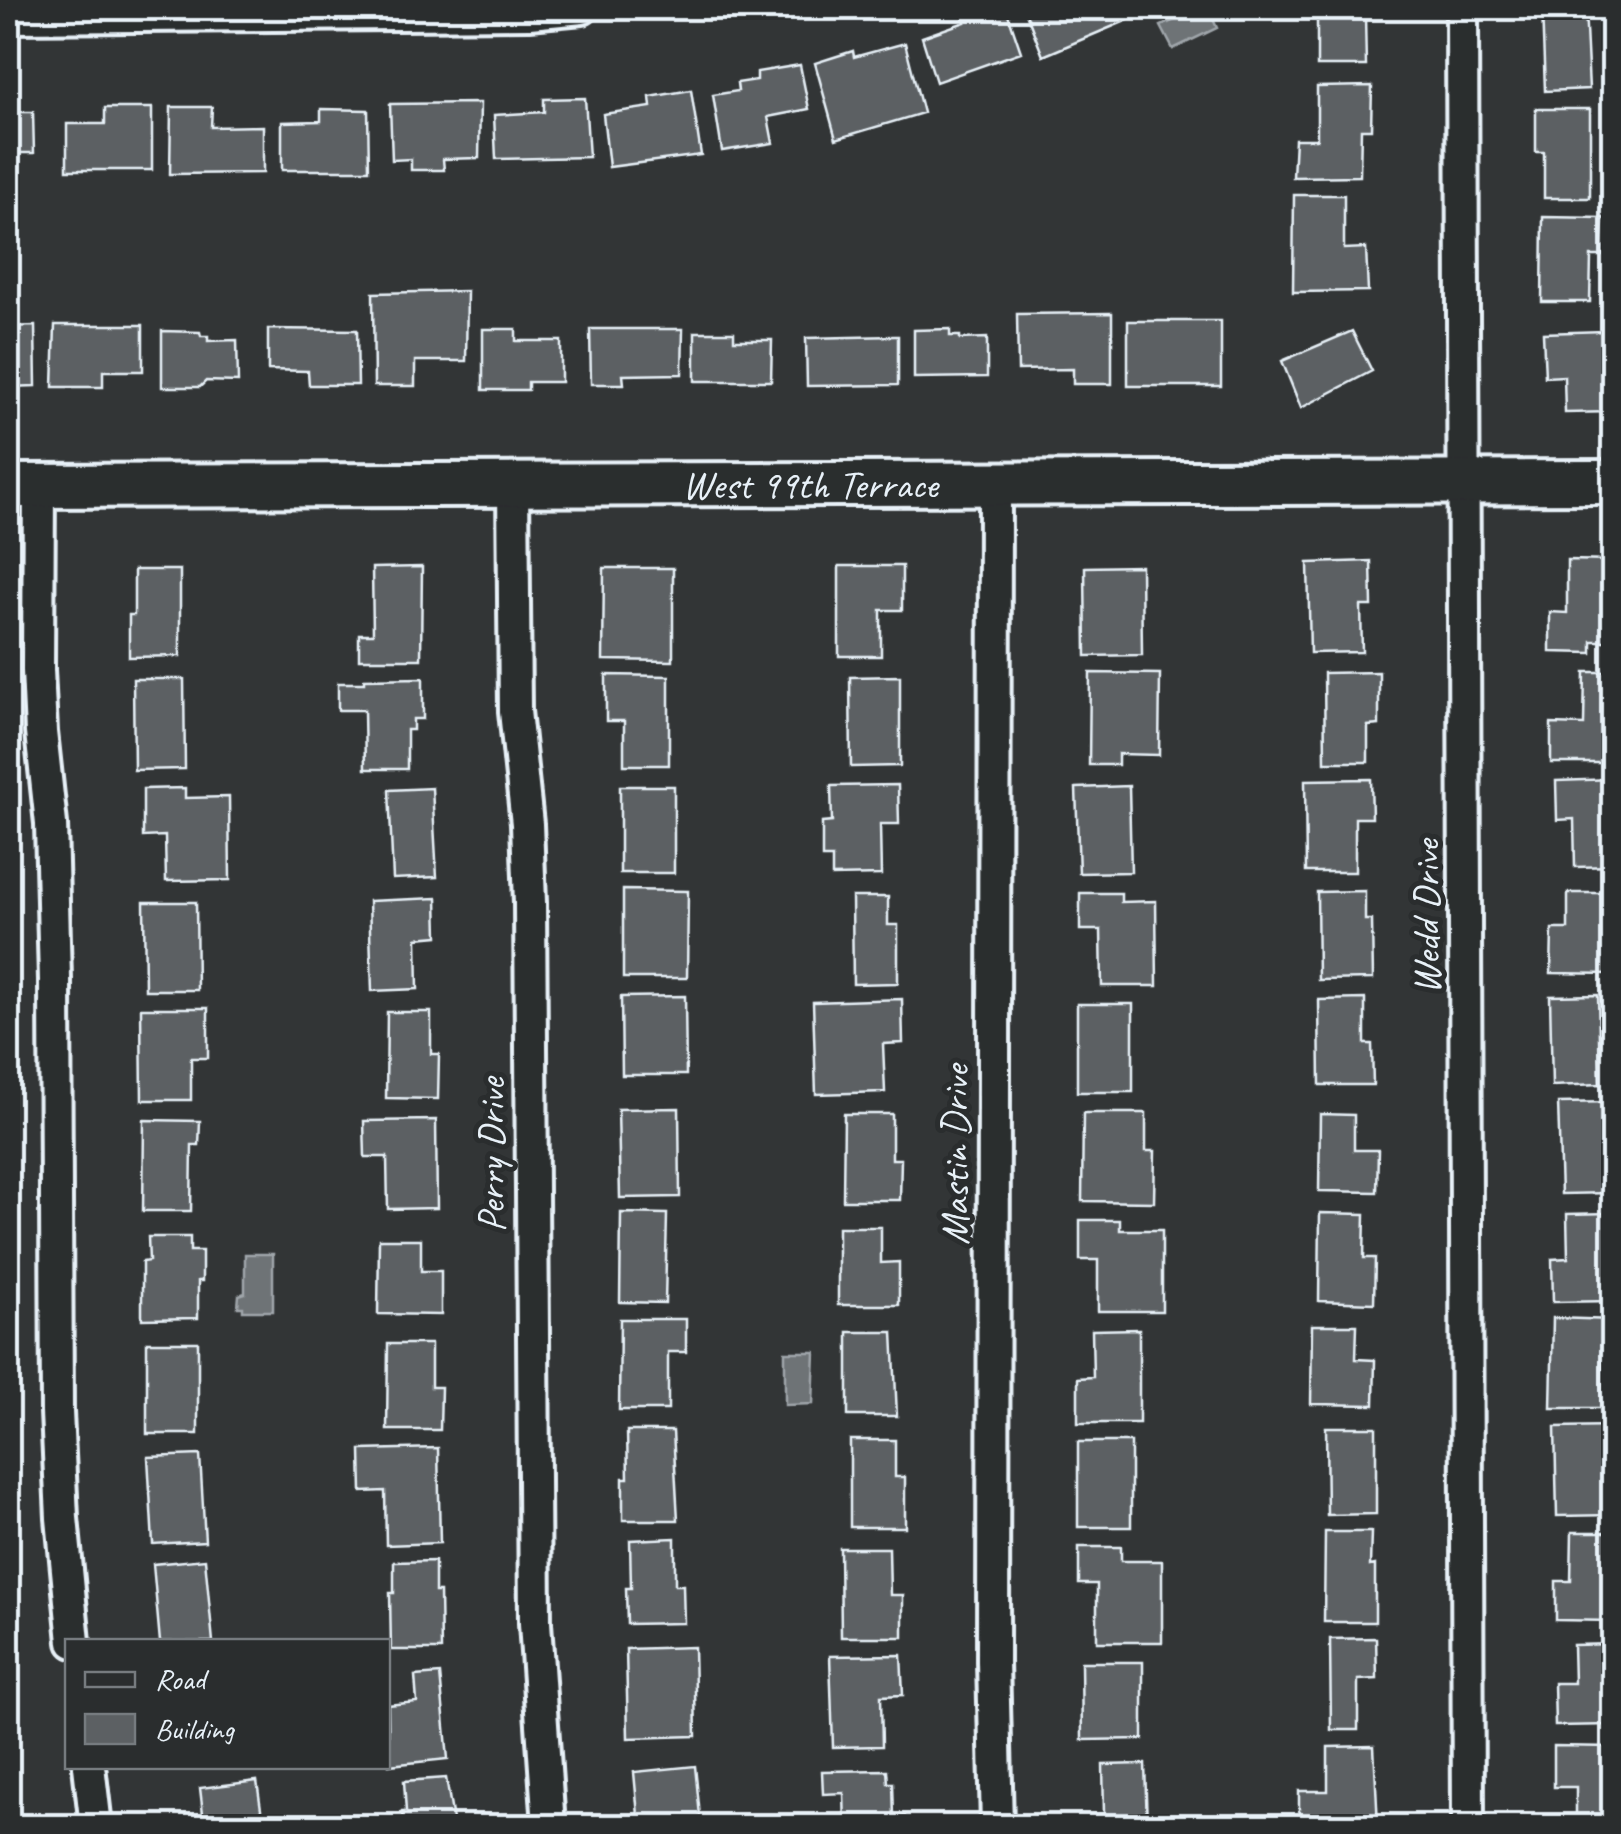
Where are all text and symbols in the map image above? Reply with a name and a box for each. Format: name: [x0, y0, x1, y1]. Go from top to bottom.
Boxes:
street label: West 99th Terrace: [682, 460, 941, 510]
street label: Wedd Drive: [1401, 837, 1451, 994]
street label: Mastin Drive: [930, 1062, 980, 1245]
street label: Perry Drive: [466, 1075, 516, 1232]
legend: [65, 1639, 390, 1769]
text: Road: [155, 1660, 209, 1698]
text: Building: [155, 1710, 235, 1748]

